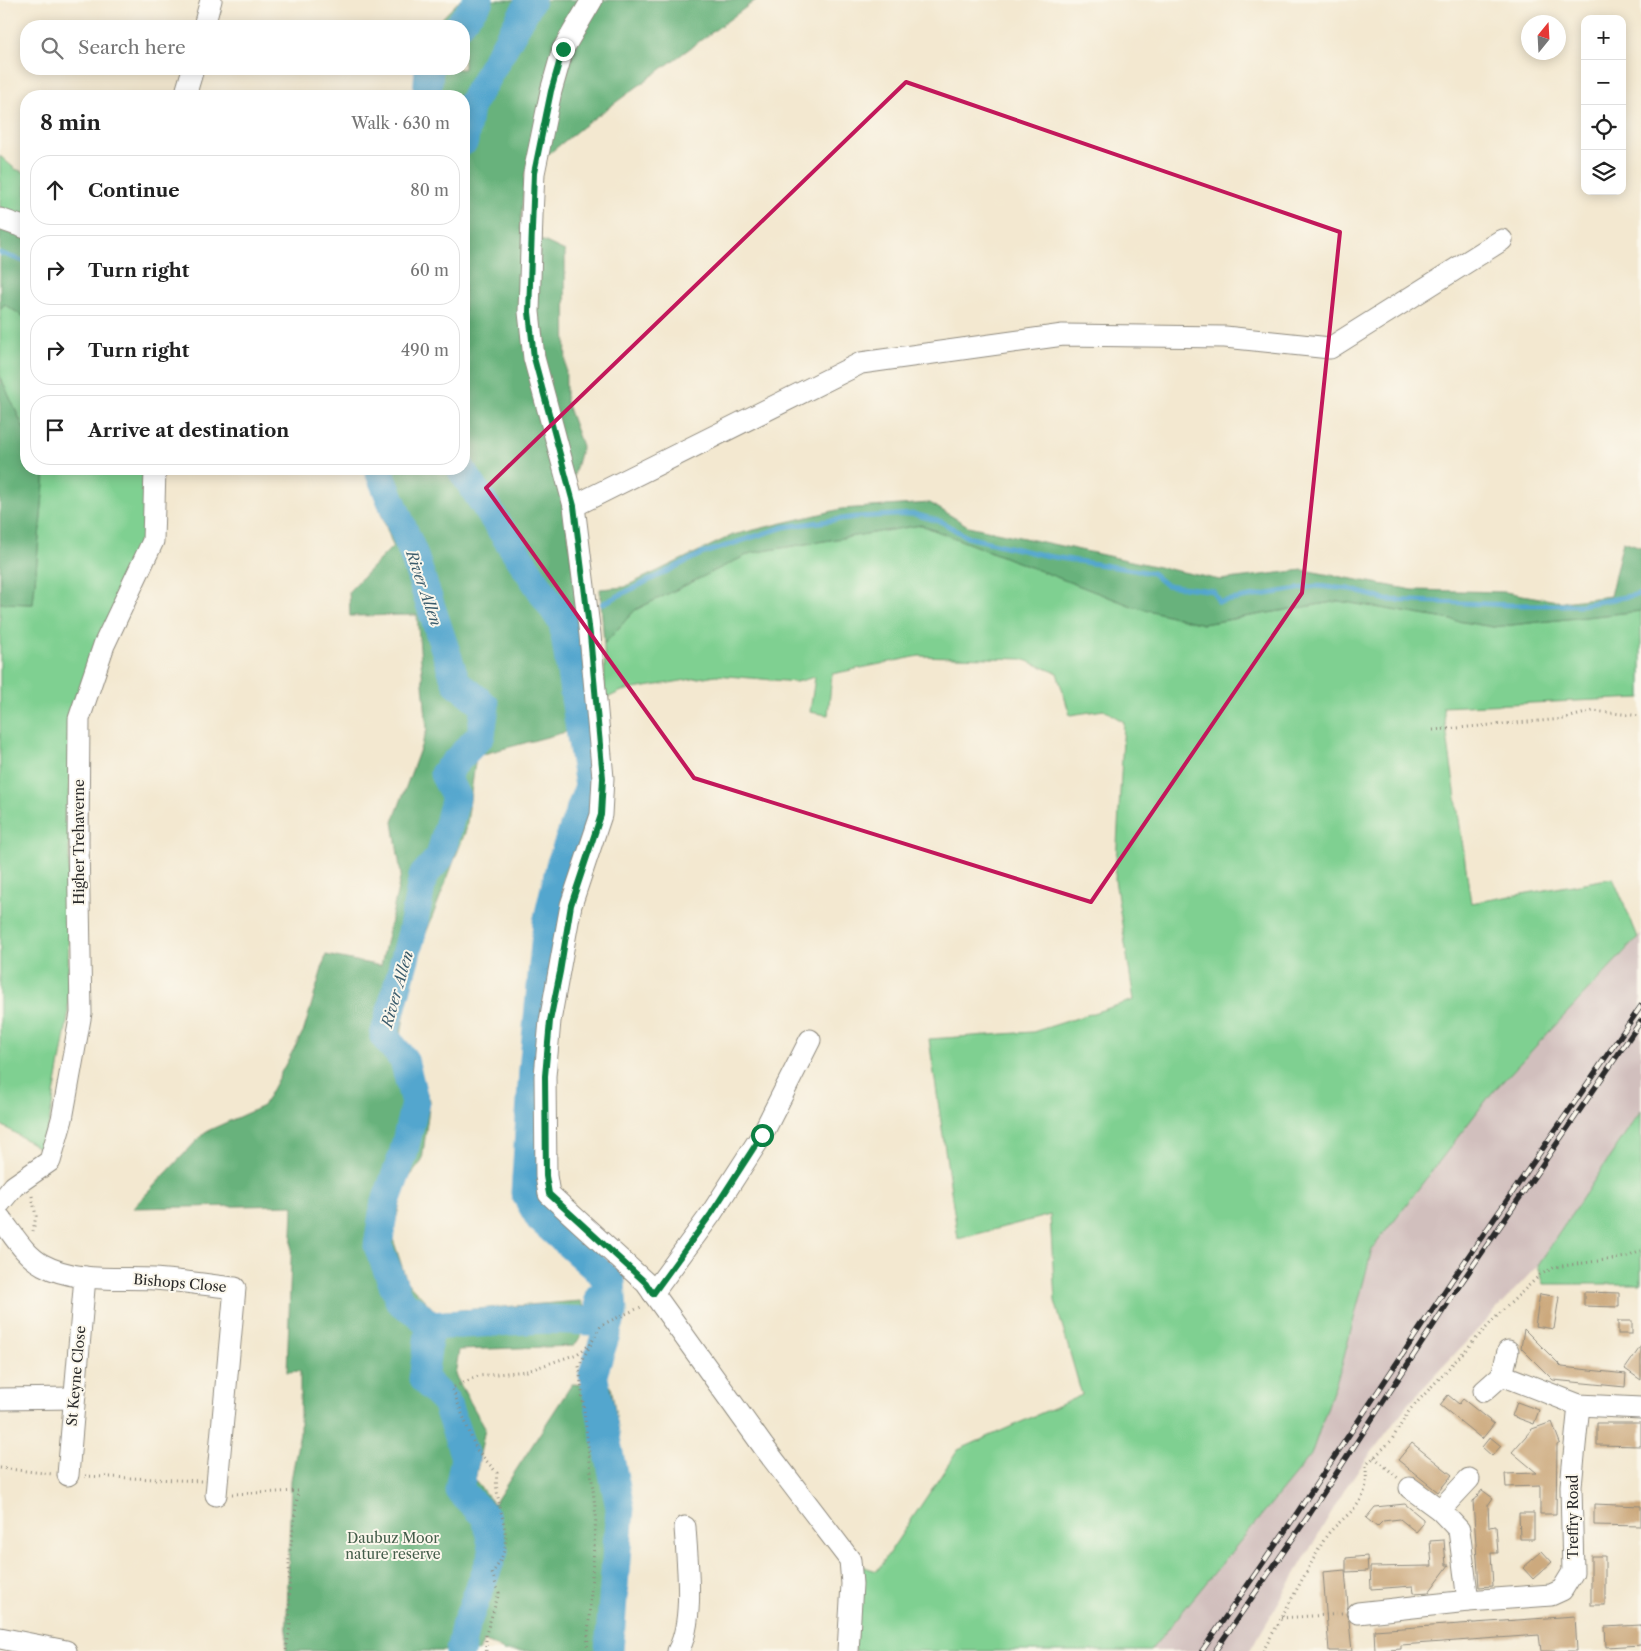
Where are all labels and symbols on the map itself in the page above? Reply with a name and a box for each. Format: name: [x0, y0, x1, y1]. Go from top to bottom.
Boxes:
north arrow: [1521, 15, 1566, 60]
route end: [552, 38, 575, 61]
water label: River Allen: [402, 547, 446, 628]
street label: Higher Trehaverne: [70, 779, 88, 905]
water label: River Allen: [377, 949, 417, 1030]
route start: [751, 1124, 774, 1147]
street label: Bishops Close: [133, 1270, 227, 1296]
street label: St Keyne Close: [63, 1325, 89, 1427]
street label: Treffry Road: [1564, 1474, 1582, 1559]
park label: Daubuz Moor nature reserve: [345, 1529, 441, 1563]

